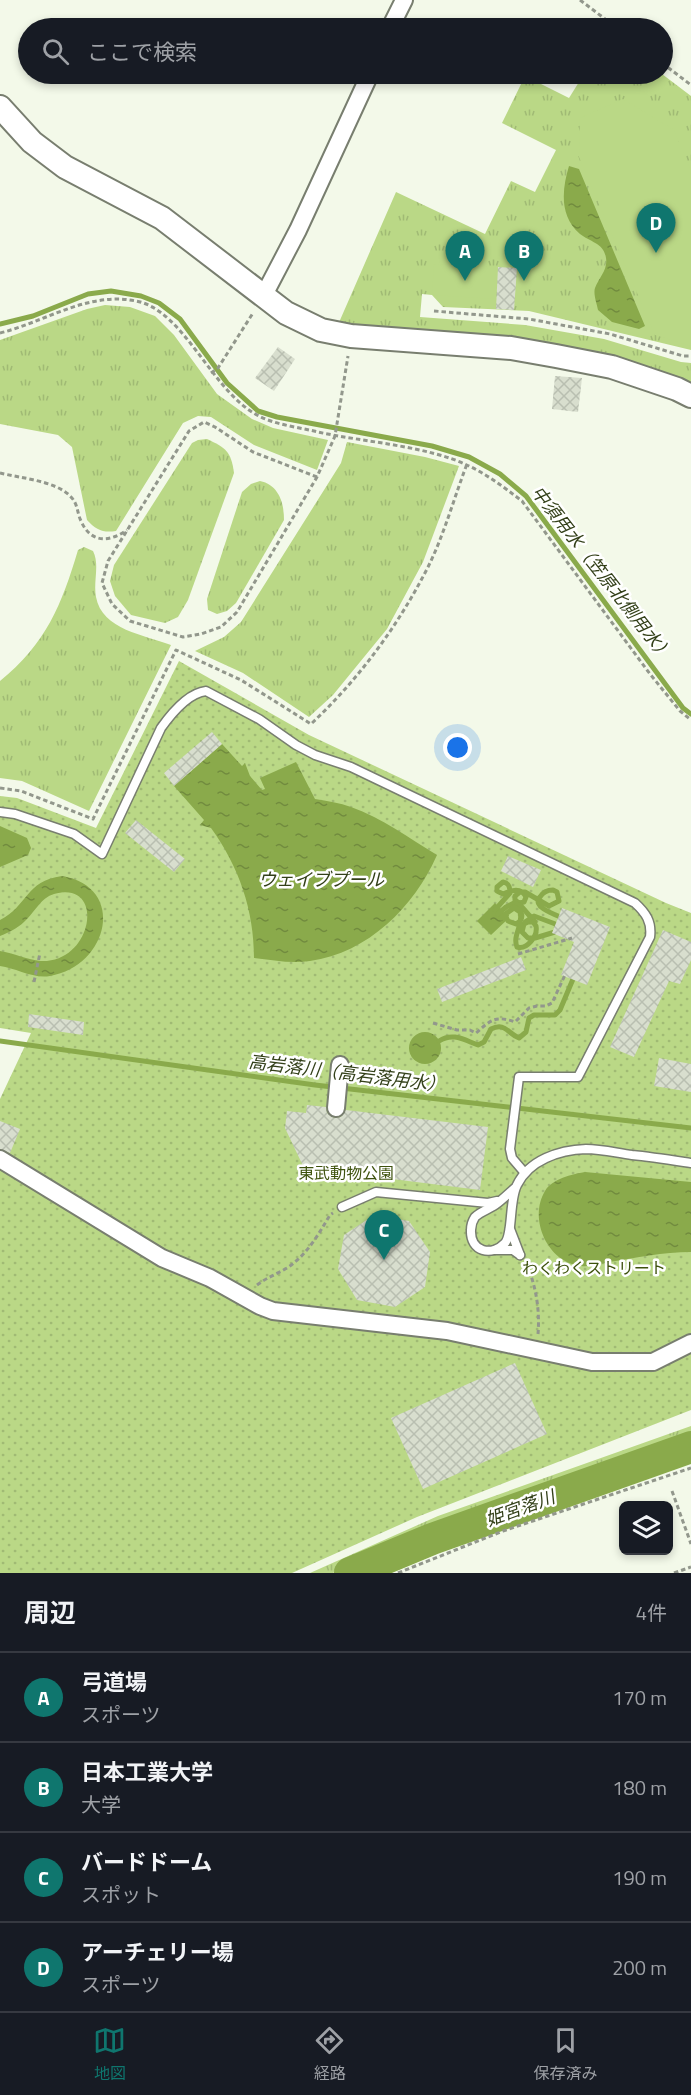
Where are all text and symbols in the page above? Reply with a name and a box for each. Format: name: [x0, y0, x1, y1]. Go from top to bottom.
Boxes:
search box: [18, 18, 673, 84]
icon: search: [39, 35, 72, 68]
text: ここで検索: [87, 35, 197, 69]
pin: D: [636, 204, 676, 253]
pin: A: [446, 232, 484, 281]
pin: B: [504, 232, 544, 281]
water label: 中須用水（笠原北側用水）: [525, 480, 679, 666]
your location: [443, 733, 472, 762]
water label: ウェイブプール: [258, 866, 385, 893]
water label: 高岩落川（高岩落用水）: [247, 1048, 447, 1098]
park label: 東武動物公園: [298, 1161, 394, 1185]
pin: C: [364, 1210, 404, 1260]
park label: わくわくストリート: [522, 1256, 666, 1280]
water label: 姫宮落川: [482, 1482, 560, 1533]
map controls: [619, 1501, 673, 1555]
button: layers: [619, 1501, 673, 1555]
text: 周辺: [24, 1593, 76, 1632]
text: 4件: [636, 1597, 667, 1628]
text: 弓道場: [81, 1665, 147, 1699]
text: A: [37, 1682, 50, 1713]
text: 170 m: [612, 1682, 667, 1713]
text: スポーツ: [81, 1699, 161, 1730]
text: 日本工業大学: [81, 1755, 213, 1789]
text: B: [37, 1772, 50, 1803]
text: 180 m: [612, 1772, 667, 1803]
text: 大学: [81, 1789, 121, 1820]
text: バードドーム: [81, 1845, 212, 1879]
text: C: [38, 1862, 49, 1893]
text: 190 m: [612, 1862, 667, 1893]
text: スポット: [81, 1879, 161, 1910]
text: アーチェリー場: [81, 1935, 234, 1969]
text: D: [37, 1952, 50, 1983]
text: 200 m: [612, 1952, 667, 1983]
text: スポーツ: [81, 1969, 161, 2000]
tab: 地図: [93, 2024, 126, 2085]
tab: 経路: [313, 2024, 346, 2085]
tab: 保存済み: [533, 2024, 597, 2085]

